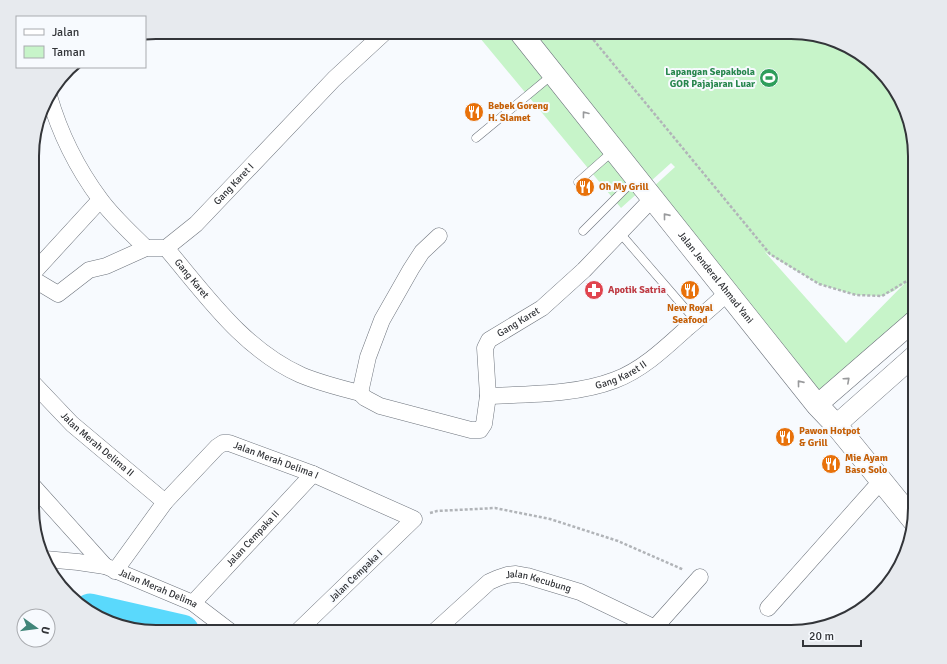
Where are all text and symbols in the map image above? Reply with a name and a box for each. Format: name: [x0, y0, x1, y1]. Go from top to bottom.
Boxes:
legend: [16, 16, 146, 68]
text: Jalan: [52, 25, 79, 40]
text: Taman: [52, 45, 85, 60]
place label: Lapangan Sepakbola GOR Pajajaran Luar: [665, 66, 755, 90]
sports icon: Lapangan Sepakbola GOR Pajajaran Luar: [758, 67, 780, 89]
place label: Bebek Goreng H. Slamet: [488, 100, 549, 124]
restaurant icon: Bebek Goreng H. Slamet: [463, 101, 485, 123]
one-way arrow: [582, 112, 589, 119]
street label: Gang Karet I: [211, 161, 256, 207]
restaurant icon: Oh My Grill: [574, 176, 596, 198]
place label: Oh My Grill: [599, 181, 649, 193]
one-way arrow: [663, 213, 670, 220]
street label: Jalan Jenderal Ahmad Yani: [675, 229, 756, 326]
street label: Gang Karet: [172, 257, 212, 301]
pharmacy icon: Apotik Satria: [583, 279, 605, 301]
restaurant icon: New Royal Seafood: [679, 279, 701, 301]
place label: Apotik Satria: [608, 284, 666, 296]
place label: New Royal Seafood: [667, 302, 713, 326]
street label: Gang Karet: [495, 305, 542, 340]
street label: Gang Karet II: [594, 358, 649, 392]
one-way arrow: [843, 378, 850, 385]
one-way arrow: [797, 380, 804, 387]
street label: Jalan Merah Delima II: [58, 410, 136, 479]
place label: Pawon Hotpot & Grill: [799, 425, 861, 449]
restaurant icon: Pawon Hotpot & Grill: [774, 426, 796, 448]
street label: Jalan Merah Delima I: [232, 439, 320, 482]
place label: Mie Ayam Baso Solo: [845, 452, 888, 476]
restaurant icon: Mie Ayam Baso Solo: [820, 453, 842, 475]
street label: Jalan Cempaka II: [224, 508, 282, 569]
street label: Jalan Cempaka I: [327, 548, 385, 604]
street label: Jalan Merah Delima: [117, 566, 200, 610]
street label: Jalan Kecubung: [505, 568, 573, 595]
north arrow: [16, 608, 56, 648]
scale bar: [803, 622, 861, 648]
text: U: [38, 625, 52, 635]
text: 20 m: [809, 629, 834, 644]

